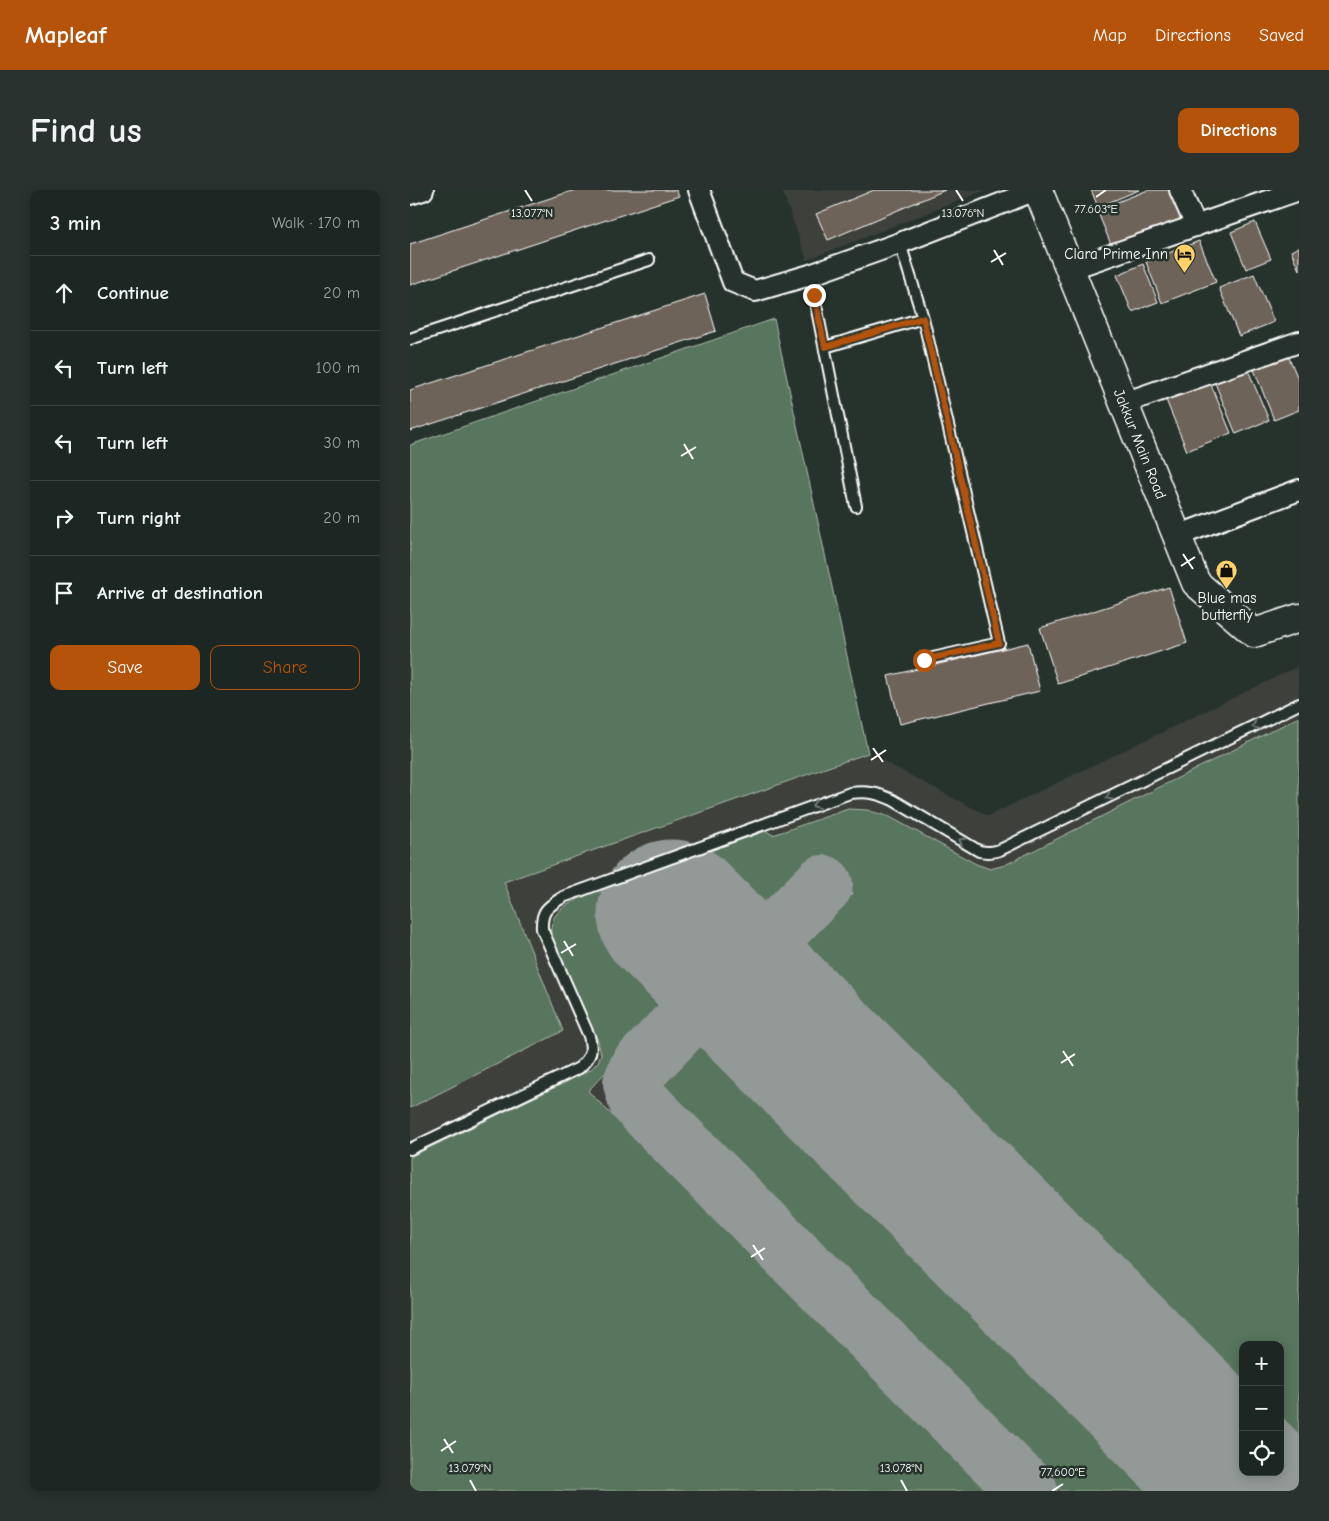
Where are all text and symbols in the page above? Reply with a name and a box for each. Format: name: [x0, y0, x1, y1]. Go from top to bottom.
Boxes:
text: Mapleaf: [25, 21, 106, 49]
text: Map: [1093, 25, 1127, 46]
text: Directions: [1155, 25, 1231, 46]
text: Saved: [1259, 25, 1304, 46]
button: Directions: [1178, 108, 1299, 153]
text: Find us: [30, 110, 142, 151]
text: 77.603°E: [1074, 202, 1118, 216]
text: 13.077°N: [511, 206, 553, 220]
text: 13.076°N: [942, 206, 984, 220]
text: 3 min: [50, 211, 101, 235]
text: Walk · 170 m: [272, 214, 360, 232]
hotel icon: Clara Prime Inn: [1172, 242, 1196, 273]
place label: Clara Prime Inn: [1064, 245, 1168, 263]
icon: ahead: [50, 279, 78, 307]
text: Continue: [97, 282, 169, 304]
text: 20 m: [323, 284, 360, 302]
route end: [803, 284, 826, 307]
icon: left: [50, 354, 78, 382]
text: Turn left: [97, 357, 168, 379]
text: 100 m: [316, 359, 360, 377]
street label: Jakkur Main Road: [1110, 386, 1170, 502]
icon: left: [50, 429, 78, 457]
text: Turn left: [97, 432, 168, 454]
text: 30 m: [324, 434, 360, 452]
icon: right: [50, 504, 78, 532]
text: Turn right: [97, 507, 181, 529]
text: 20 m: [323, 509, 360, 527]
shop icon: Blue mas butterfly: [1215, 558, 1239, 589]
icon: arrive: [50, 579, 78, 607]
text: Arrive at destination: [97, 582, 263, 604]
place label: Blue mas butterfly: [1197, 589, 1257, 624]
button: Save: [50, 645, 200, 690]
button: Share: [210, 645, 360, 690]
route start: [913, 649, 936, 672]
one-way arrow: [1251, 719, 1260, 730]
one-way arrow: [1105, 791, 1114, 801]
one-way arrow: [811, 799, 820, 809]
one-way arrow: [959, 838, 968, 848]
map controls: [1239, 1341, 1284, 1476]
button: +: [1239, 1341, 1284, 1386]
button: −: [1239, 1386, 1284, 1431]
button: locate: [1239, 1431, 1284, 1476]
text: 13.079°N: [449, 1461, 491, 1475]
text: 13.078°N: [880, 1461, 922, 1475]
text: 77.600°E: [1041, 1465, 1085, 1479]

